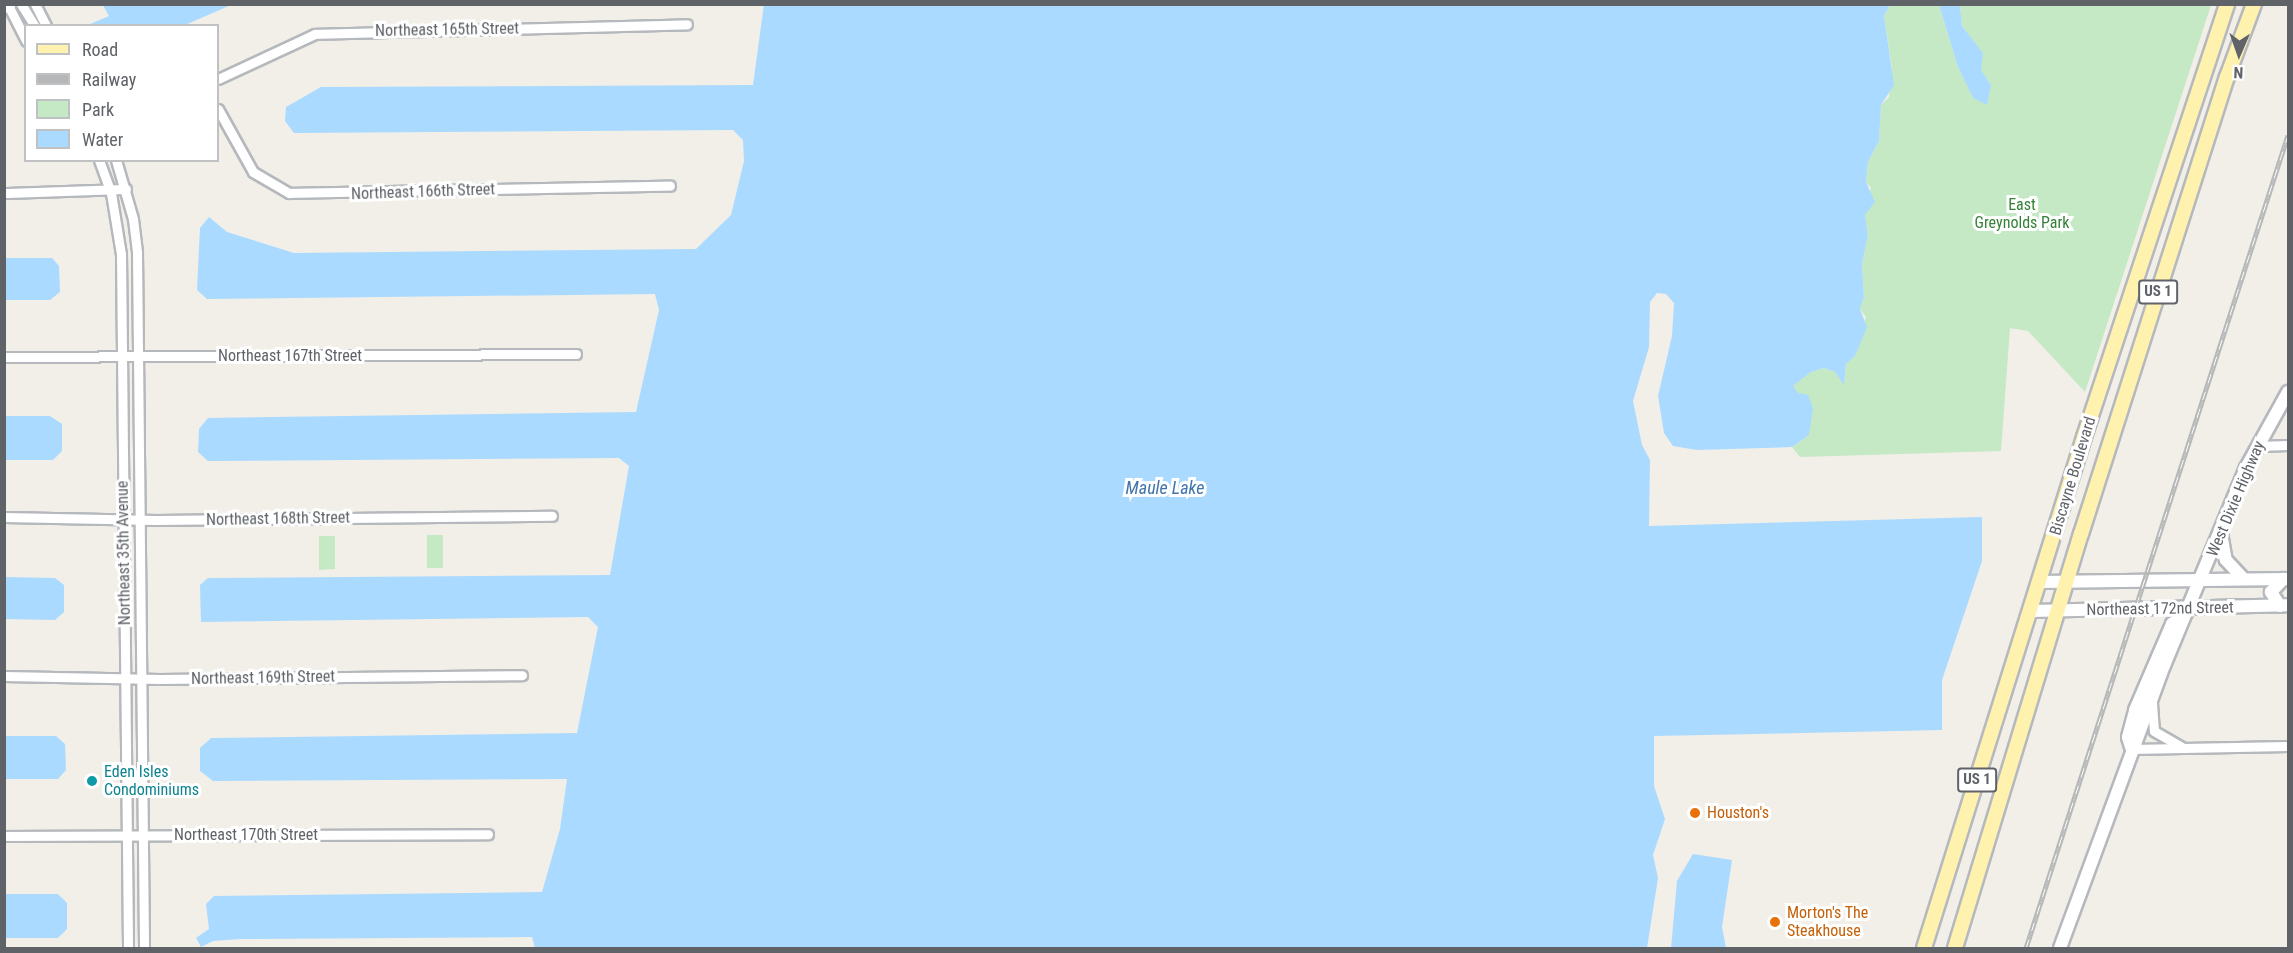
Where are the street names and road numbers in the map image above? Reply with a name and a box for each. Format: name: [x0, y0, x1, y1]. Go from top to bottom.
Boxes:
street label: Northeast 165th Street: [375, 19, 519, 41]
street label: Northeast 166th Street: [351, 180, 495, 204]
road number: US 1: [2137, 280, 2179, 304]
street label: Northeast 167th Street: [218, 346, 362, 366]
street label: Biscayne Boulevard: [2046, 414, 2100, 538]
street label: West Dixie Highway: [2203, 438, 2269, 560]
street label: Northeast 35th Avenue: [113, 481, 135, 625]
street label: Northeast 168th Street: [206, 508, 350, 530]
street label: Northeast 172nd Street: [2086, 598, 2234, 620]
street label: Northeast 169th Street: [191, 667, 335, 689]
road number: US 1: [1956, 768, 1998, 792]
street label: Northeast 170th Street: [174, 825, 318, 845]

